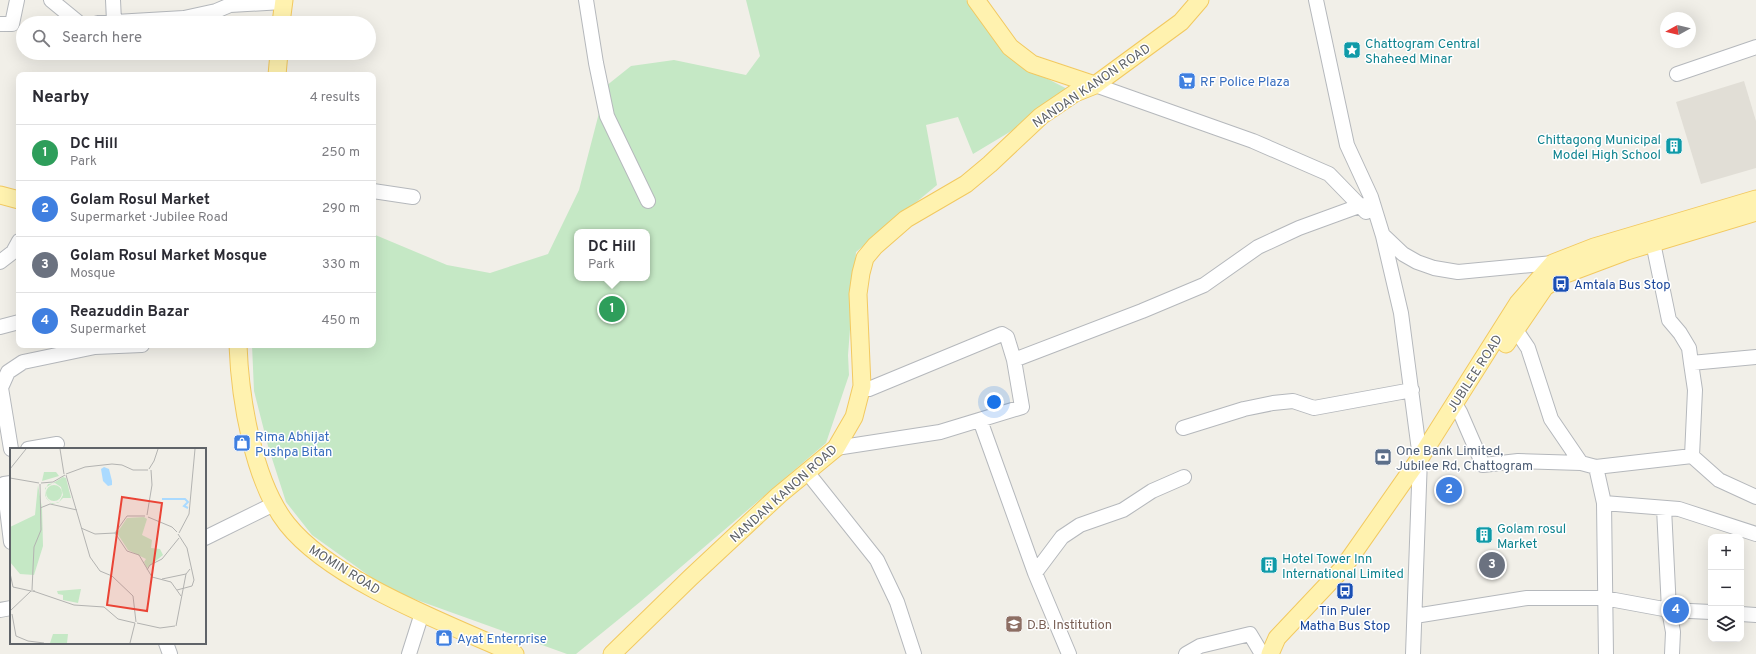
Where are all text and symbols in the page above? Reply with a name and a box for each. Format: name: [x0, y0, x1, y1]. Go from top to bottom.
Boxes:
north arrow: [1660, 12, 1696, 48]
search box: [16, 16, 376, 60]
icon: search: [30, 27, 52, 49]
text: Search here: [62, 29, 142, 48]
place label: Chattogram Central Shaheed Minar: [1365, 37, 1480, 68]
place icon: Chattogram Central Shaheed Minar: [1342, 40, 1362, 60]
street label: NANDAN KANON ROAD: [1030, 41, 1154, 132]
supermarket icon: RF Police Plaza: [1177, 71, 1197, 91]
place label: RF Police Plaza: [1200, 75, 1290, 91]
text: Nearby: [32, 87, 89, 109]
text: 4 results: [310, 90, 360, 106]
place label: Chittagong Municipal Model High School: [1537, 133, 1661, 164]
text: DC Hill: [70, 135, 118, 154]
building icon: Chittagong Municipal Model High School: [1664, 136, 1684, 156]
text: 1: [42, 145, 48, 161]
text: 250 m: [322, 145, 360, 161]
text: Park: [70, 154, 97, 170]
text: Golam Rosul Market: [70, 191, 210, 210]
text: 2: [41, 201, 49, 217]
text: 290 m: [322, 201, 360, 217]
text: Supermarket · Jubilee Road: [70, 210, 228, 226]
popup: [574, 229, 650, 281]
text: DC Hill: [588, 238, 636, 257]
text: Golam Rosul Market Mosque: [70, 247, 267, 266]
text: 3: [41, 257, 49, 273]
text: 330 m: [322, 257, 360, 273]
text: Park: [588, 257, 615, 273]
text: Mosque: [70, 266, 115, 282]
bus stop icon: Amtala Bus Stop: [1551, 274, 1571, 294]
place label: Amtala Bus Stop: [1574, 278, 1671, 294]
pin: 1: [599, 294, 625, 324]
text: Reazuddin Bazar: [70, 303, 189, 322]
text: 4: [41, 313, 49, 329]
text: 450 m: [321, 313, 360, 329]
text: Supermarket: [70, 322, 146, 338]
street label: JUBILEE ROAD: [1445, 332, 1507, 416]
your location: [984, 392, 1004, 412]
place label: Rima Abhijat Pushpa Bitan: [255, 430, 332, 461]
shop icon: Rima Abhijat Pushpa Bitan: [232, 433, 252, 453]
street label: NANDAN KANON ROAD: [727, 442, 841, 547]
place label: One Bank Limited, Jubilee Rd, Chattogram: [1396, 444, 1533, 475]
bank icon: One Bank Limited, Jubilee Rd, Chattogram: [1373, 447, 1393, 467]
inset map: [10, 448, 206, 644]
pin: 2: [1436, 475, 1462, 505]
place label: Golam rosul Market: [1497, 522, 1566, 553]
building icon: Golam rosul Market: [1474, 525, 1494, 545]
map controls: [1708, 534, 1744, 642]
button: +: [1708, 534, 1744, 570]
street label: MOMIN ROAD: [305, 542, 383, 599]
pin: 3: [1479, 550, 1505, 580]
place label: Hotel Tower Inn International Limited: [1282, 552, 1404, 583]
building icon: Hotel Tower Inn International Limited: [1259, 555, 1279, 575]
button: −: [1708, 570, 1744, 606]
bus stop icon: Tin Puler Matha Bus Stop: [1335, 581, 1355, 601]
pin: 4: [1663, 595, 1689, 625]
place label: Tin Puler Matha Bus Stop: [1300, 604, 1390, 635]
button: layers: [1708, 606, 1744, 642]
school or university icon: D.B. Institution: [1004, 614, 1024, 634]
place label: D.B. Institution: [1027, 618, 1112, 634]
shop icon: Ayat Enterprise: [434, 628, 454, 648]
place label: Ayat Enterprise: [457, 632, 547, 648]

